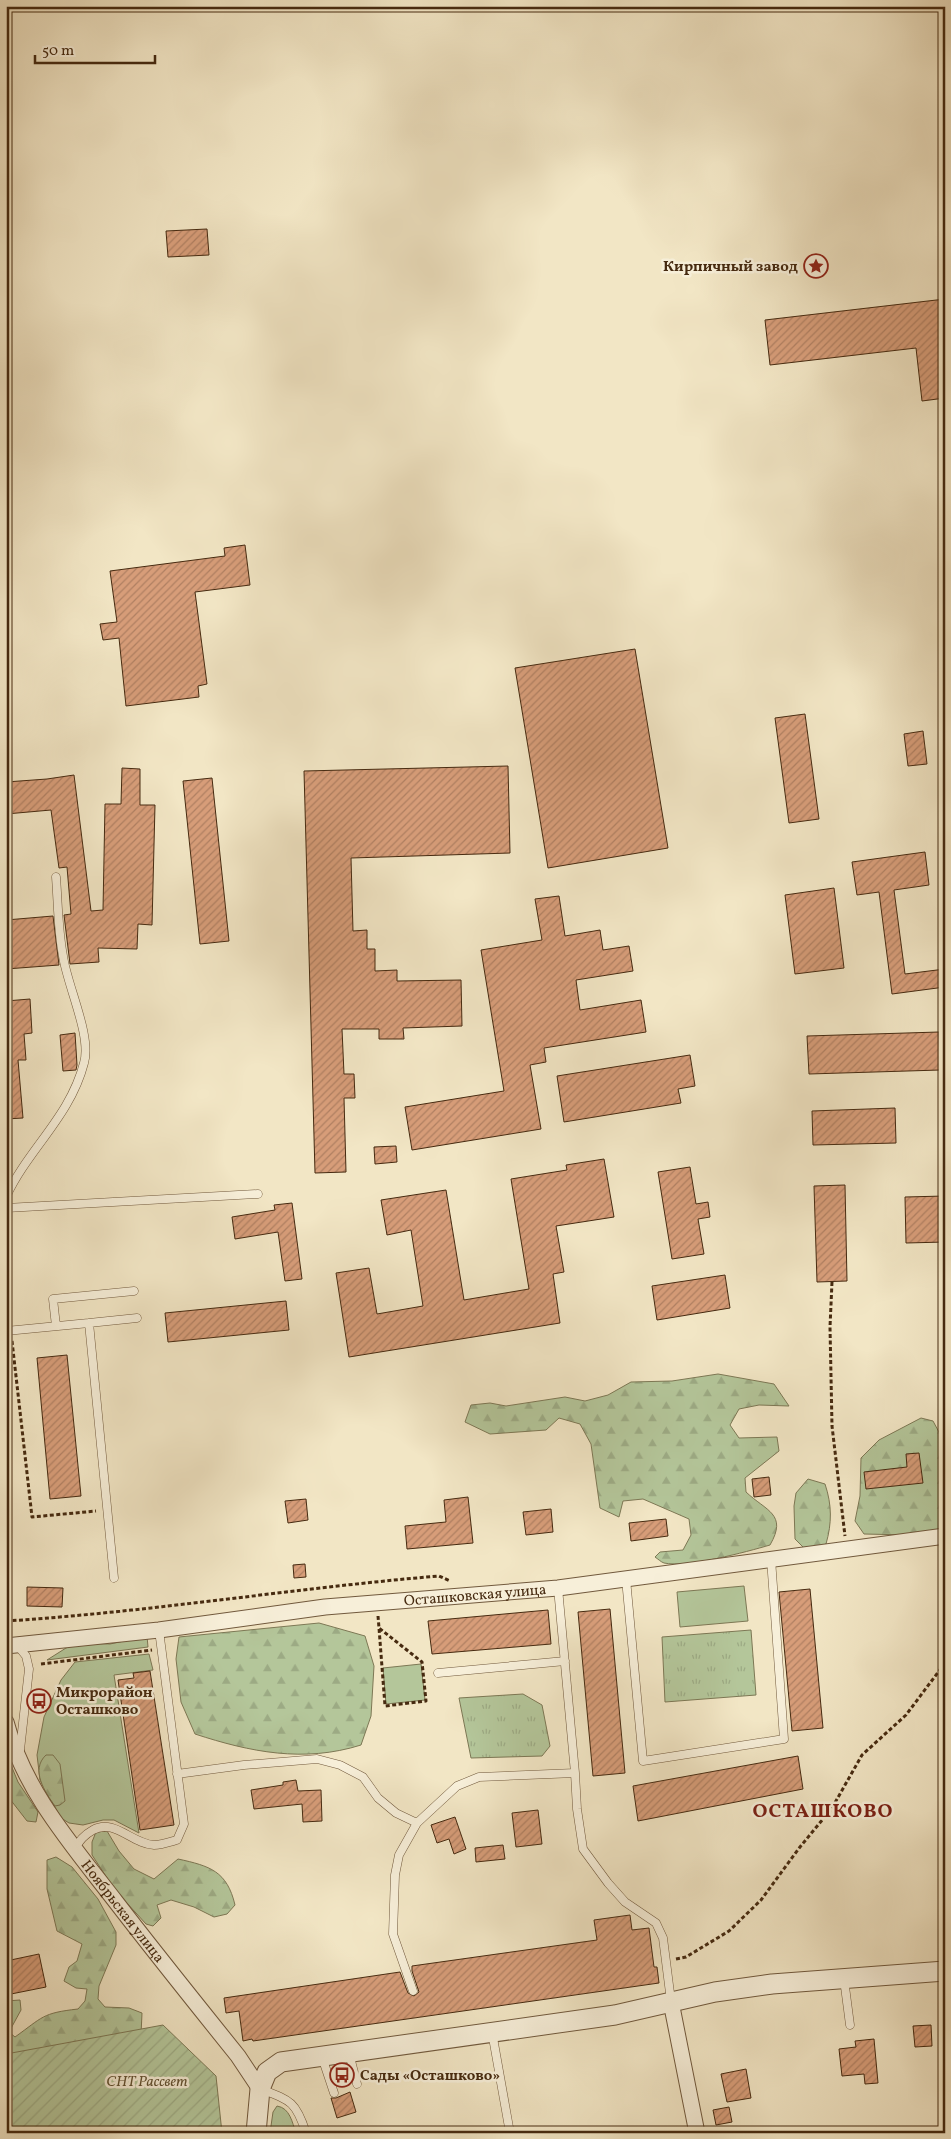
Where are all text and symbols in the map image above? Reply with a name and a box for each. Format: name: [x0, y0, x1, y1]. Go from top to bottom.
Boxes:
scale bar: [35, 32, 155, 64]
text: 50 m: [42, 41, 74, 62]
place icon: Кирпичный завод: [803, 253, 829, 279]
place label: Кирпичный завод: [663, 257, 798, 278]
street label: Осташковская улица: [403, 1580, 547, 1613]
place label: Микрорайон Осташково: [56, 1683, 153, 1721]
bus stop icon: Микрорайон Осташково: [26, 1688, 52, 1714]
district label: ОСТАШКОВО: [753, 1798, 893, 1826]
street label: Ноябрьская улица: [75, 1856, 169, 1968]
bus stop icon: Сады «Осташково»: [329, 2062, 355, 2088]
place label: Сады «Осташково»: [360, 2066, 500, 2087]
park label: СНТ Рассвет: [106, 2072, 188, 2093]

